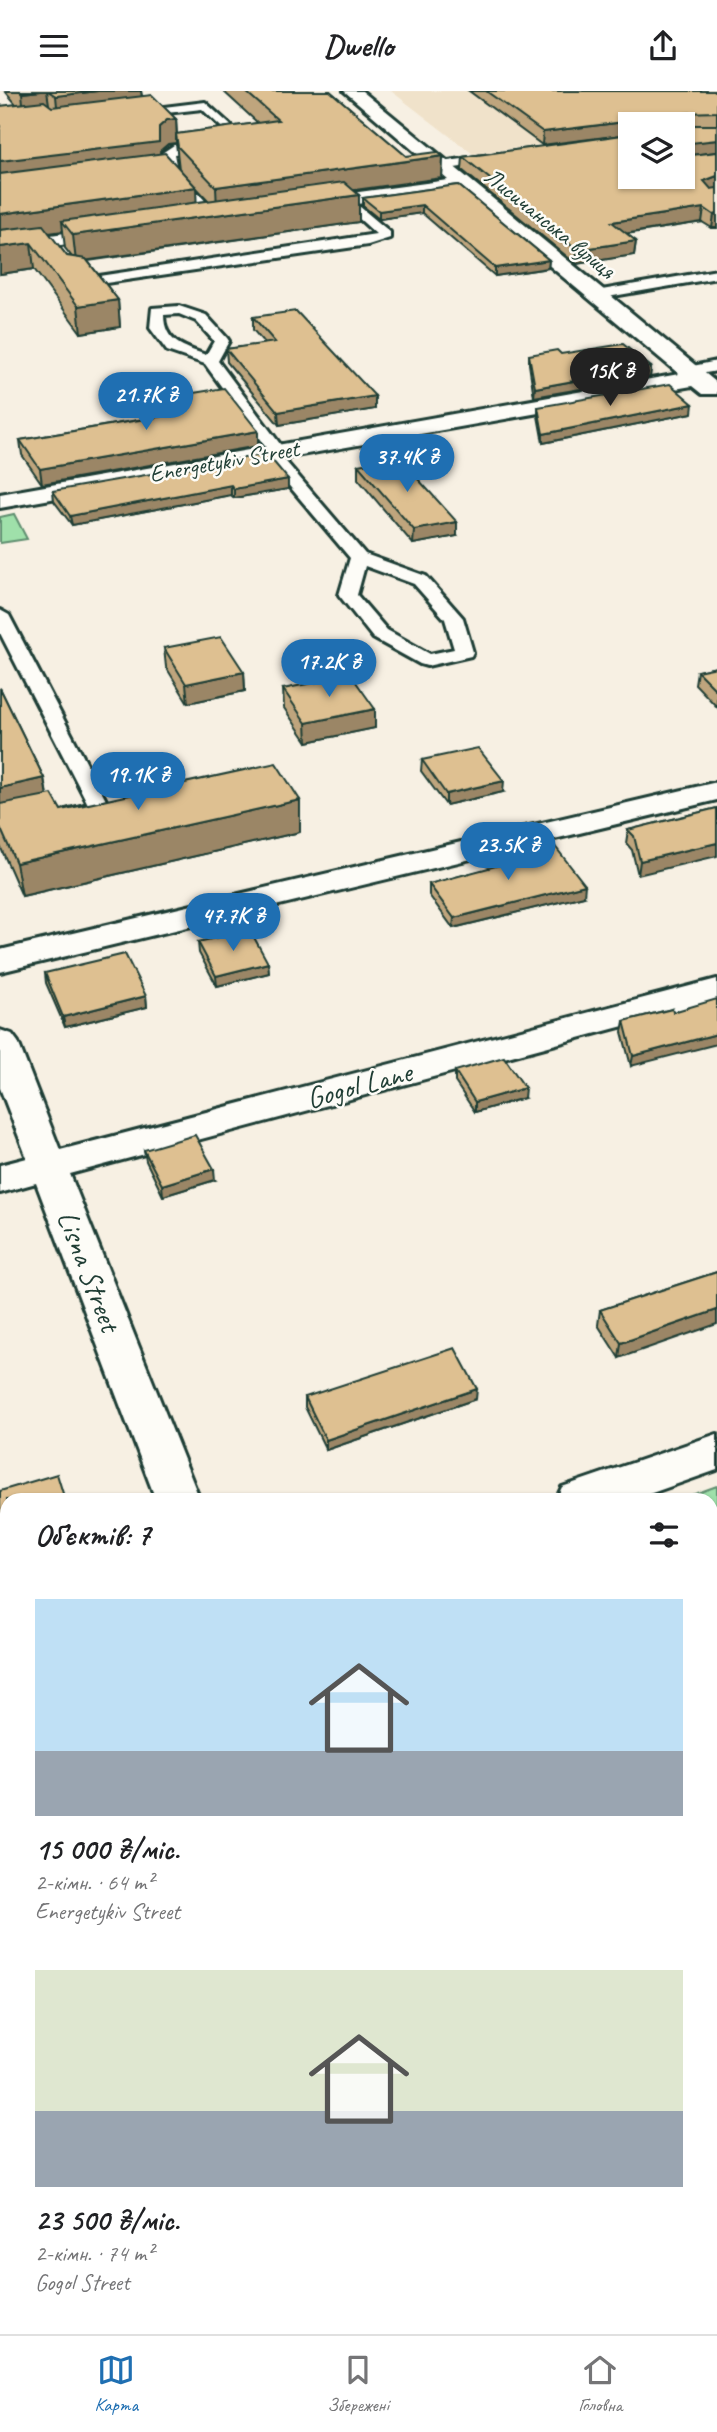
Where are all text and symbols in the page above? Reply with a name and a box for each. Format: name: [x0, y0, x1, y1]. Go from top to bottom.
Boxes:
text: Dwello: [324, 25, 393, 66]
icon: menu: [35, 27, 73, 65]
icon: share: [644, 27, 682, 65]
map controls: [618, 112, 695, 189]
button: layers: [618, 112, 695, 189]
street label: Лисичанська вулиця: [478, 161, 623, 286]
pin: 15K ₴: [561, 349, 659, 408]
text: 15K ₴: [586, 356, 634, 385]
pin: 21.7K ₴: [81, 373, 211, 432]
text: 21.7K ₴: [114, 380, 178, 409]
street label: Energetykiv Street: [147, 433, 303, 489]
pin: 37.4K ₴: [342, 435, 472, 494]
text: 37.4K ₴: [375, 442, 439, 471]
pin: 17.2K ₴: [264, 639, 394, 699]
text: 17.2K ₴: [297, 647, 361, 676]
pin: 19.1K ₴: [73, 753, 203, 812]
text: 19.1K ₴: [106, 760, 170, 789]
pin: 23.5K ₴: [443, 823, 573, 882]
text: 23.5K ₴: [476, 830, 540, 859]
pin: 47.7K ₴: [168, 893, 298, 953]
text: 47.7K ₴: [201, 901, 265, 930]
street label: Gogol Lane: [302, 1052, 418, 1117]
street label: Lisna Street: [49, 1205, 130, 1340]
text: Об’єктів: 7: [35, 1516, 151, 1554]
icon: filters: [645, 1516, 683, 1554]
icon: home: [296, 1645, 422, 1771]
text: 15 000 ₴/міс.: [35, 1830, 179, 1868]
text: 2-кімн. · 64 m²: [35, 1868, 153, 1897]
text: Energetykiv Street: [35, 1897, 180, 1926]
icon: home: [296, 2016, 422, 2142]
text: 23 500 ₴/міс.: [35, 2201, 179, 2239]
text: 2-кімн. · 74 m²: [35, 2239, 153, 2268]
text: Gogol Street: [35, 2268, 130, 2297]
tab: Карта: [95, 2351, 138, 2417]
tab: Збережені: [327, 2351, 389, 2417]
tab: Головна: [578, 2351, 622, 2417]

